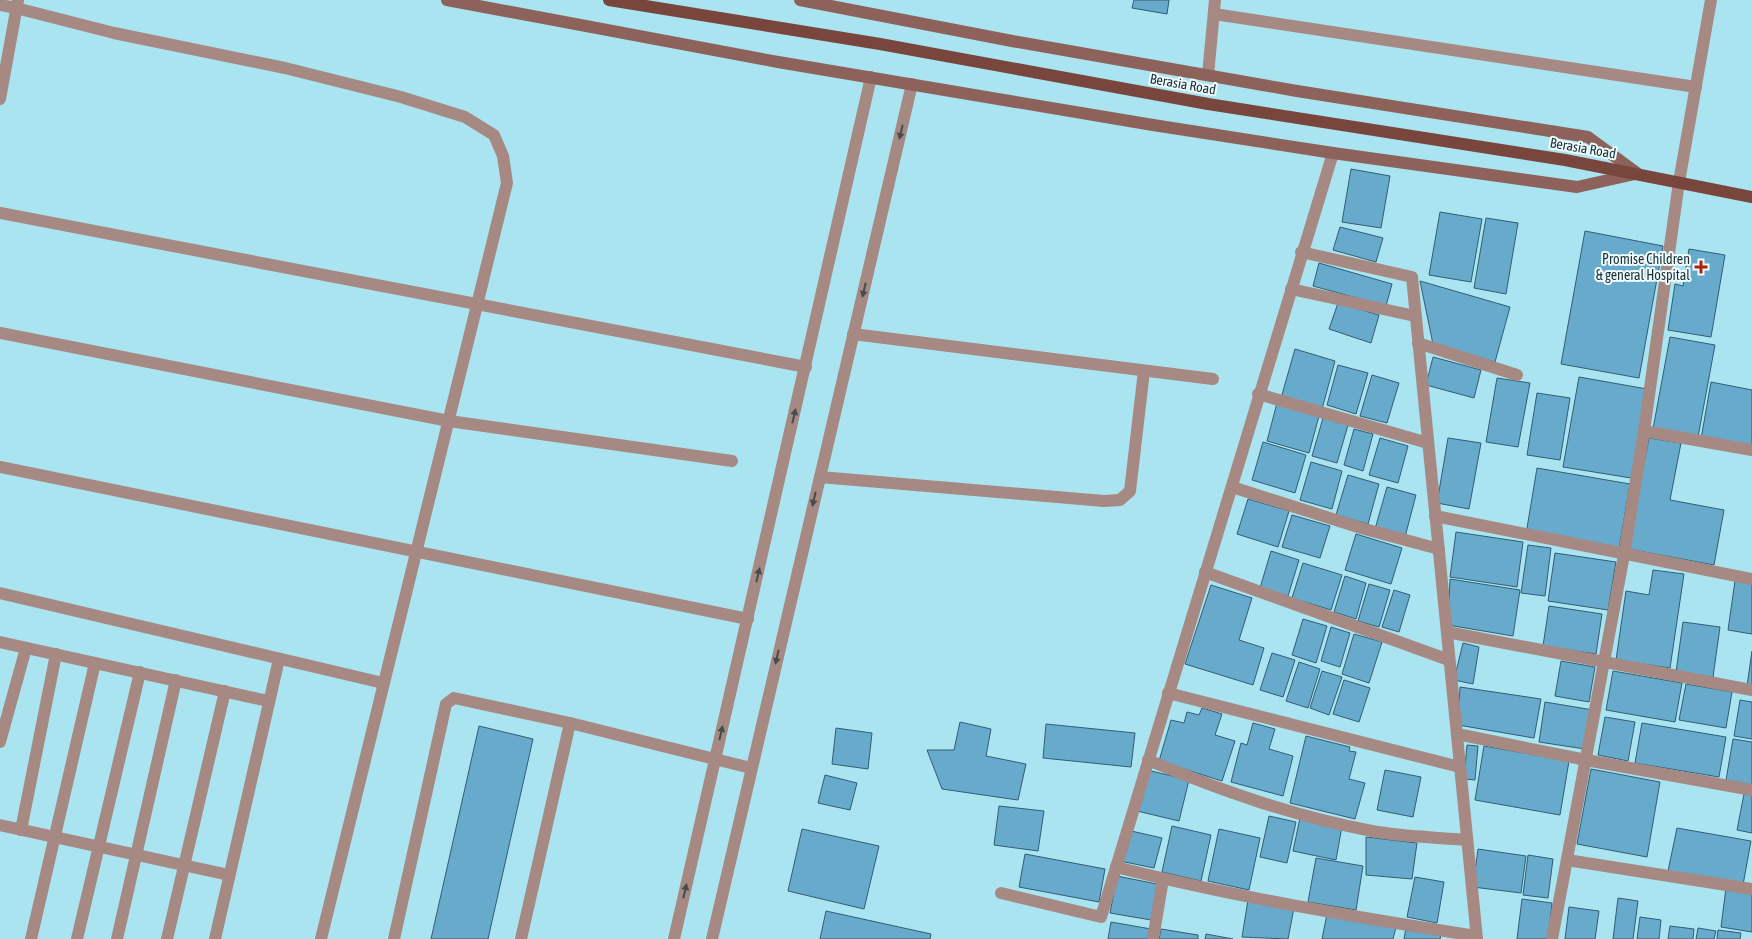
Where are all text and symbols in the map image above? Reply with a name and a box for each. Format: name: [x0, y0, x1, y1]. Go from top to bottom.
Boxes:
street label: Berasia Road: [1149, 70, 1217, 98]
one-way arrow: [897, 124, 905, 139]
street label: Berasia Road: [1549, 134, 1617, 162]
place label: Promise Children & general Hospital: [1596, 251, 1690, 283]
marker: Promise Children & general Hospital: [1694, 260, 1708, 274]
one-way arrow: [860, 282, 868, 297]
one-way arrow: [790, 409, 798, 424]
one-way arrow: [810, 491, 818, 507]
one-way arrow: [754, 567, 762, 582]
one-way arrow: [773, 650, 781, 665]
one-way arrow: [717, 726, 725, 741]
one-way arrow: [681, 884, 689, 899]

